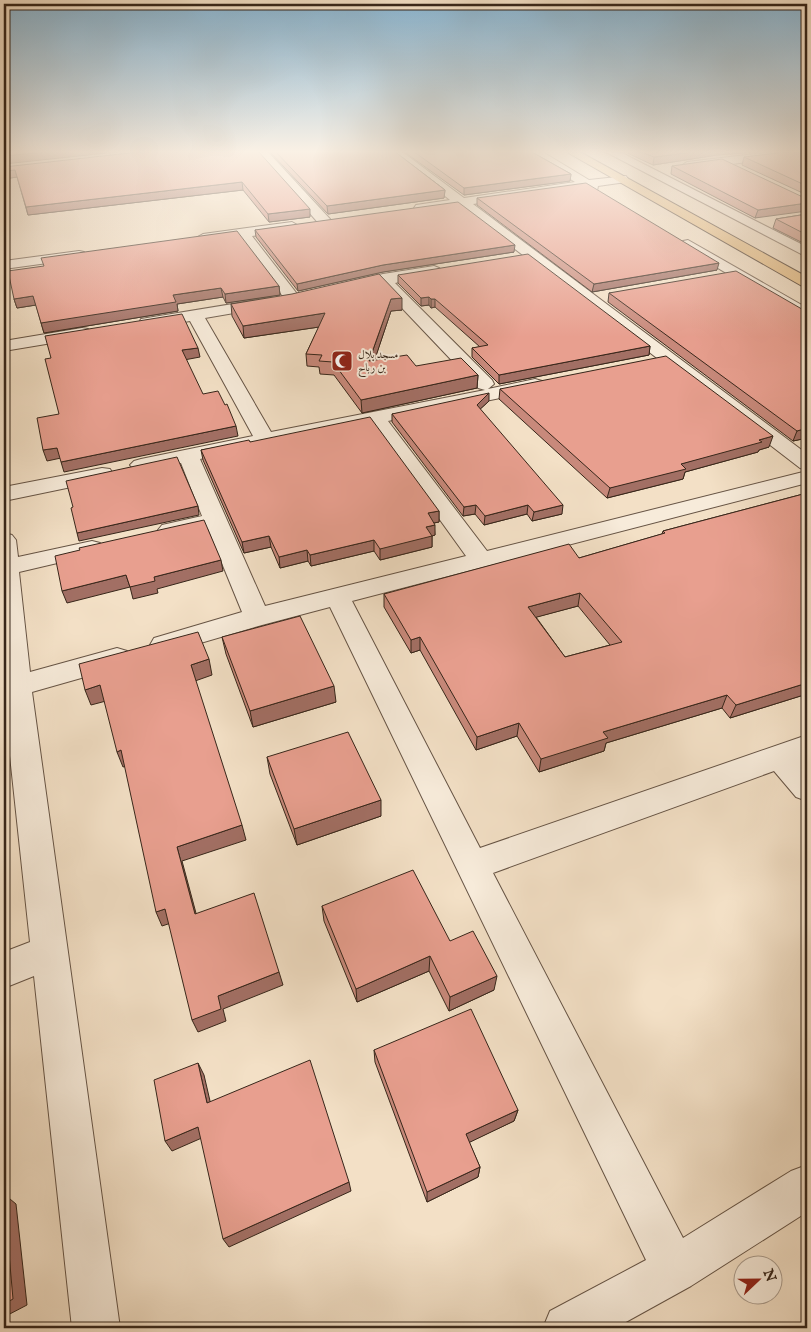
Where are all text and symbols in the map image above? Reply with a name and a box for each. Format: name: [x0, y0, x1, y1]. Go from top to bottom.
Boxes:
place label: مسجد بلال بن رباح: [358, 348, 398, 378]
mosque icon: مسجد بلال بن رباح: [330, 349, 354, 373]
north arrow: [734, 1254, 784, 1304]
text: N: [758, 1266, 780, 1284]

